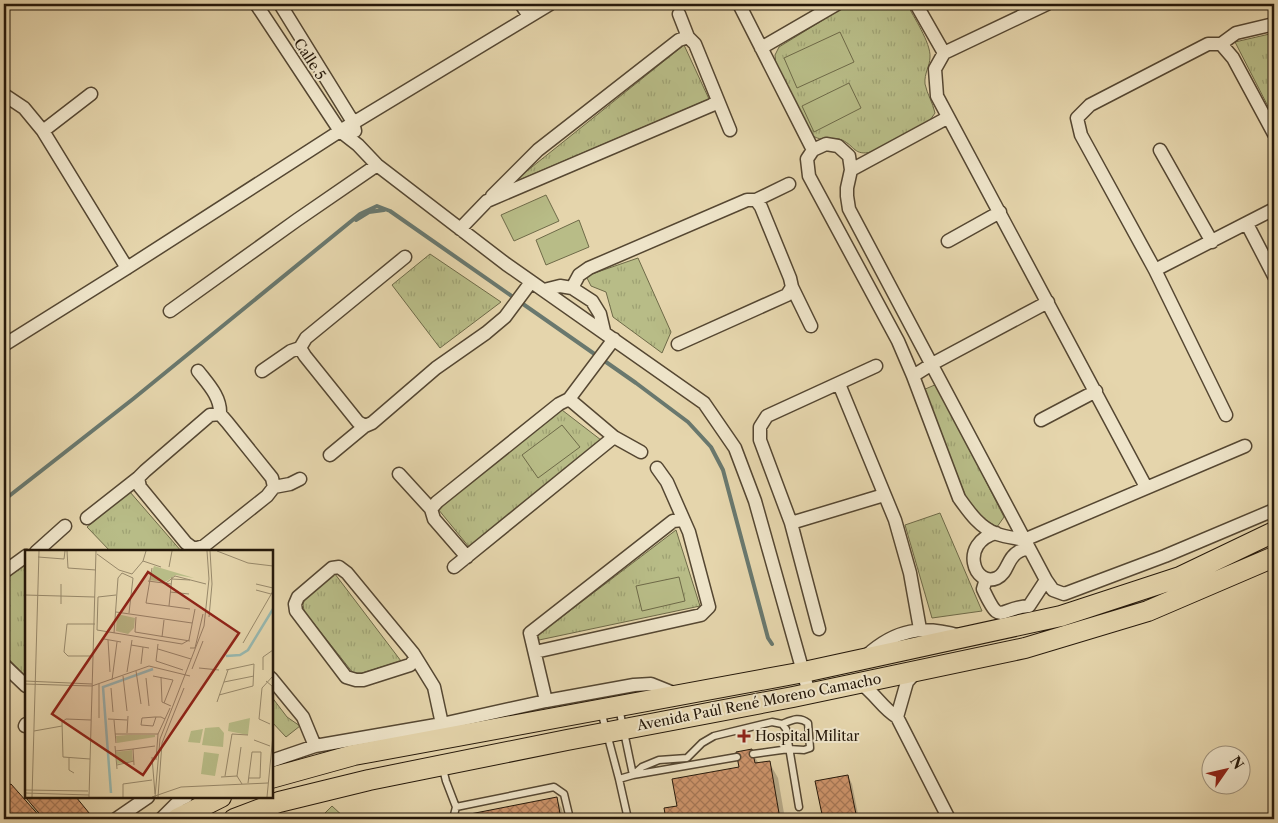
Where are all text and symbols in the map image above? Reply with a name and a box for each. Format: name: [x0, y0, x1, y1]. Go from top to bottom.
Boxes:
street label: Calle 5: [290, 35, 330, 83]
inset map: [25, 550, 272, 798]
street label: Avenida Paúl René Moreno Camacho: [634, 669, 883, 735]
place label: Hospital Militar: [755, 727, 860, 745]
marker: Hospital Militar: [737, 729, 751, 743]
north arrow: [1200, 746, 1250, 796]
text: N: [1226, 753, 1248, 773]

